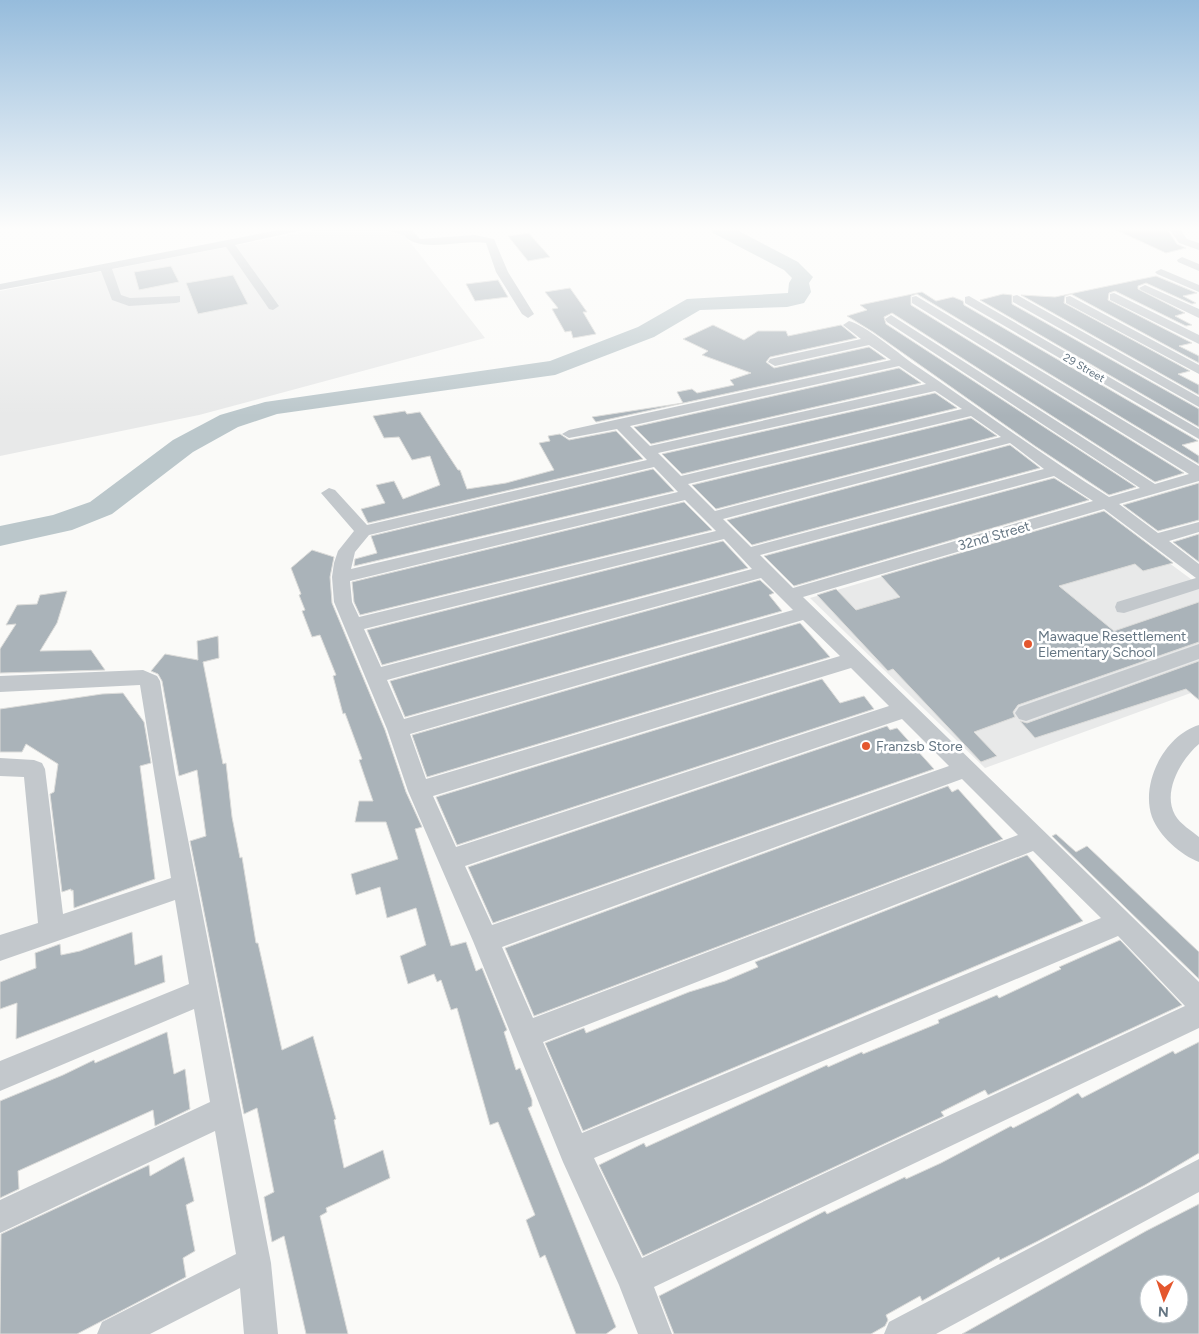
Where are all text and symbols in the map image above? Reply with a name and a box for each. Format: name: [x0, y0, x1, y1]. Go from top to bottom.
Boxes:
street label: 29 Street: [1061, 351, 1107, 385]
street label: 32nd Street: [956, 518, 1032, 554]
place label: Mawaque Resettlement Elementary School: [1038, 628, 1186, 661]
marker: Mawaque Resettlement Elementary School: [1022, 638, 1034, 650]
place label: Franzsb Store: [876, 738, 963, 755]
marker: Franzsb Store: [860, 740, 872, 752]
north arrow: [1139, 1274, 1189, 1324]
text: N: [1157, 1303, 1169, 1320]

